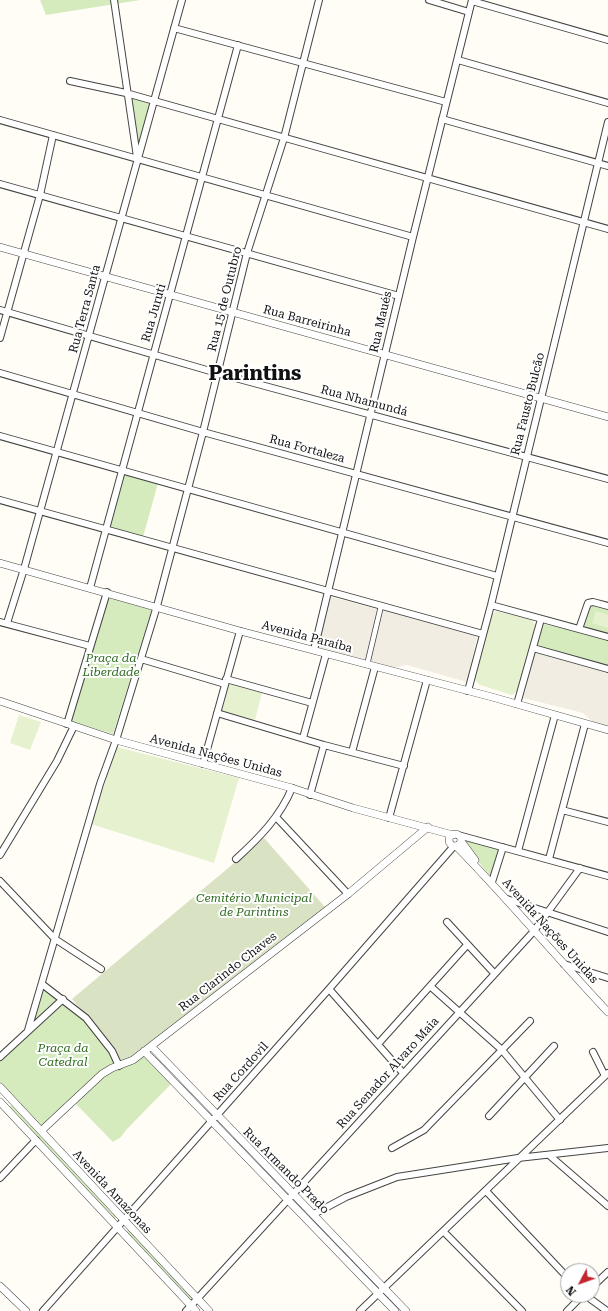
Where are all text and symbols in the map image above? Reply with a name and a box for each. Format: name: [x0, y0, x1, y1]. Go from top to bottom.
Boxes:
street label: Rua 15 de Outubro: [205, 245, 245, 353]
street label: Rua Terra Santa: [66, 263, 104, 355]
street label: Rua Juruti: [139, 282, 169, 344]
street label: Rua Maués: [367, 290, 395, 354]
street label: Rua Barreirinha: [262, 302, 352, 340]
street label: Rua Fausto Bulcão: [508, 351, 548, 457]
district label: Parintins: [209, 362, 301, 386]
street label: Rua Nhamundá: [319, 382, 409, 420]
street label: Rua Fortaleza: [268, 432, 346, 466]
street label: Avenida Paraíba: [260, 618, 354, 656]
park label: Praça da Liberdade: [82, 651, 140, 679]
street label: Avenida Nações Unidas: [148, 731, 284, 781]
street label: Avenida Nações Unidas: [499, 876, 601, 986]
park label: Cemitério Municipal de Parintins: [196, 891, 312, 919]
street label: Rua Clarindo Chaves: [176, 929, 280, 1015]
street label: Rua Senador Alvaro Maia: [334, 1014, 442, 1132]
street label: Rua Cordovil: [210, 1039, 272, 1105]
park label: Praça da Catedral: [38, 1041, 88, 1069]
street label: Rua Armando Prado: [240, 1125, 332, 1217]
street label: Avenida Amazonas: [70, 1147, 154, 1237]
north arrow: [560, 1263, 600, 1303]
text: N: [564, 1283, 579, 1298]

